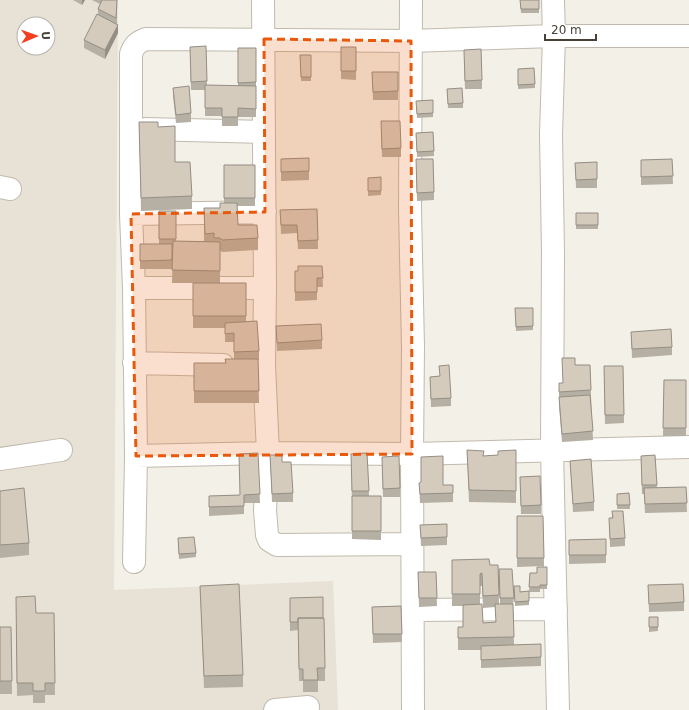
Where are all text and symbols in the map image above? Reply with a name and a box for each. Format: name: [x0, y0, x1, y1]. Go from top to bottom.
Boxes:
north arrow: [16, 16, 56, 56]
scale bar: [545, 16, 596, 42]
text: 20 m: [551, 23, 582, 37]
text: U: [39, 31, 52, 40]

